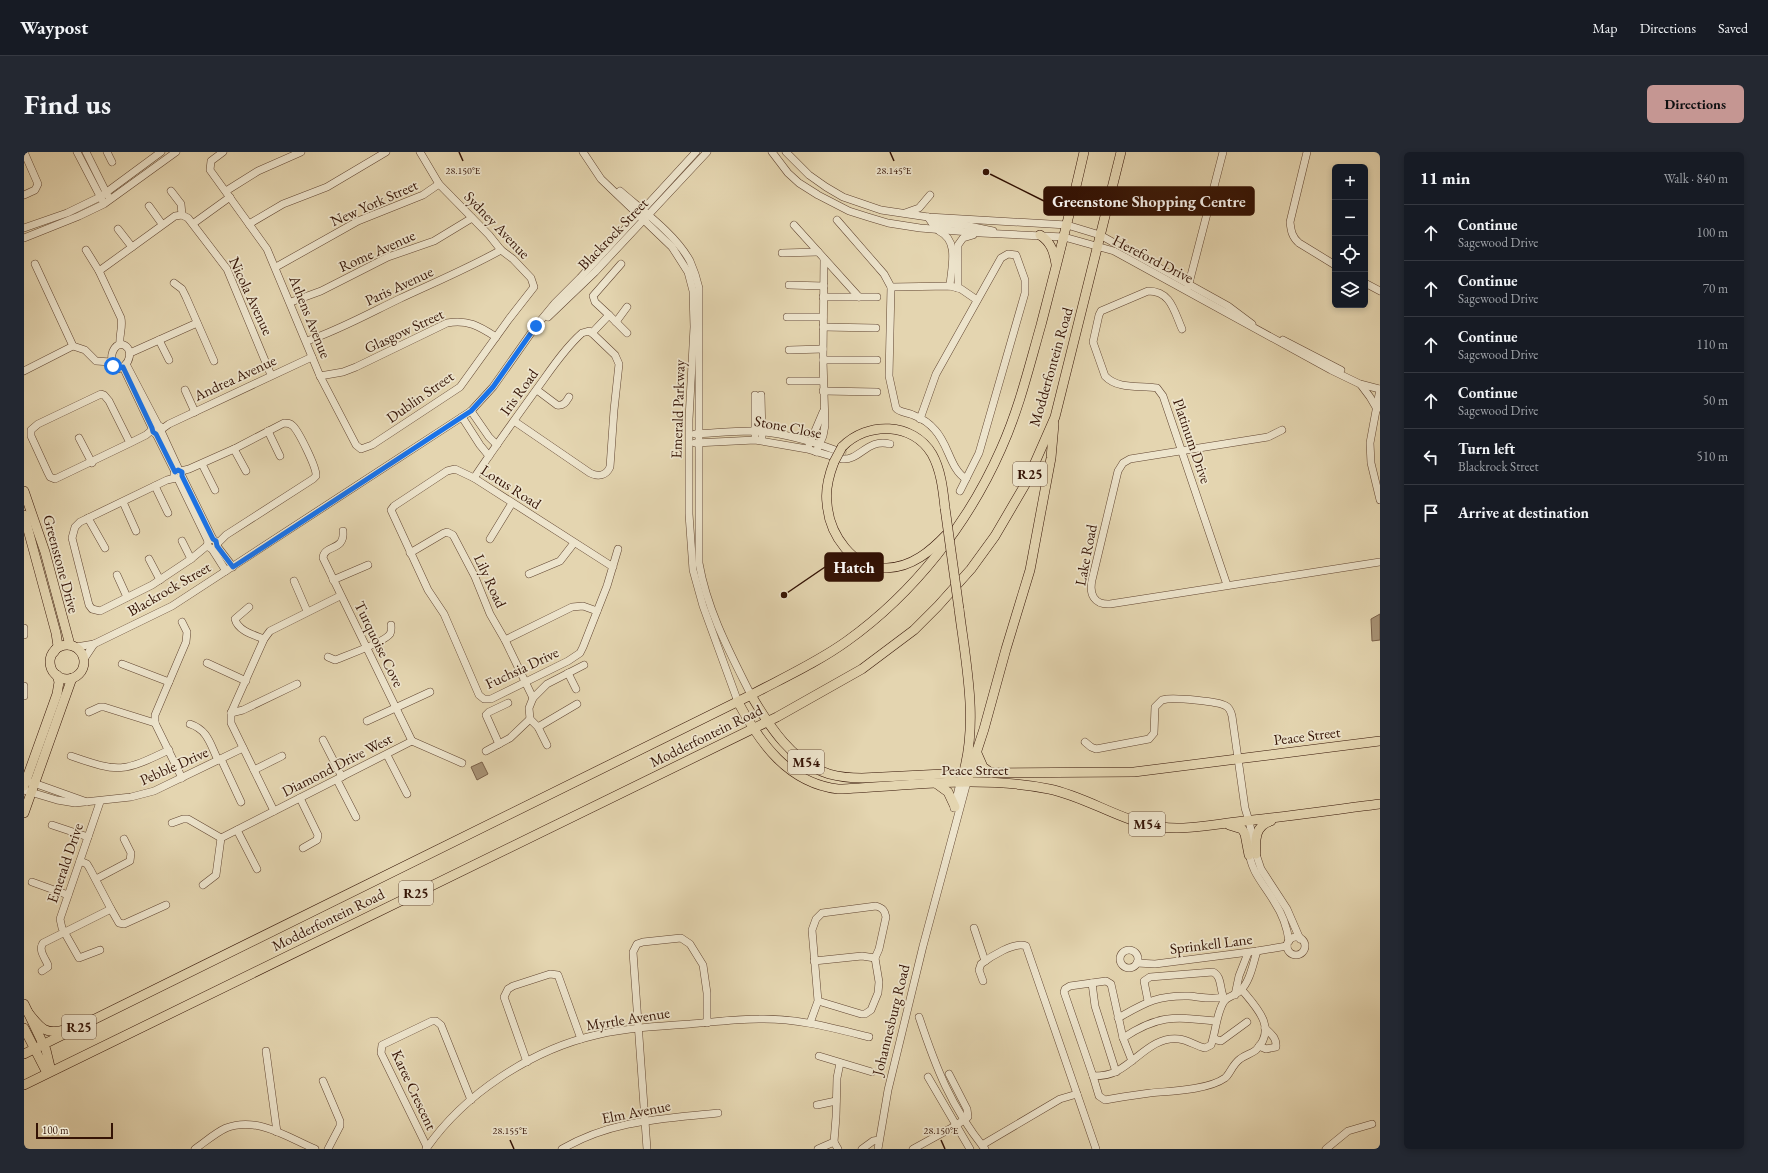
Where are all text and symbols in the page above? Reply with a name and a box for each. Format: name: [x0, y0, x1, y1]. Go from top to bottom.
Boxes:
text: Waypost: [20, 15, 88, 40]
text: Map: [1592, 19, 1618, 37]
text: Directions: [1640, 19, 1696, 37]
text: Saved: [1718, 19, 1748, 37]
button: Directions: [1647, 85, 1744, 123]
text: Find us: [24, 86, 111, 122]
text: 28.150°E: [446, 164, 481, 177]
text: 28.145°E: [877, 164, 912, 177]
map controls: [1332, 164, 1368, 308]
button: +: [1332, 164, 1368, 200]
text: 11 min: [1420, 167, 1470, 189]
text: Walk · 840 m: [1664, 170, 1728, 187]
street label: New York Street: [327, 175, 421, 230]
street label: Sydney Avenue: [460, 187, 535, 263]
callout: Greenstone Shopping Centre: [1044, 187, 1254, 215]
text: Greenstone Shopping Centre: [1052, 191, 1246, 212]
street label: Blackrock Street: [573, 193, 652, 274]
button: −: [1332, 200, 1368, 236]
text: Continue: [1458, 215, 1518, 234]
icon: ahead: [1420, 222, 1442, 244]
text: 100 m: [1697, 224, 1728, 241]
street label: Rome Avenue: [336, 225, 418, 276]
street label: Hereford Drive: [1110, 230, 1197, 287]
text: Sagewood Drive: [1458, 234, 1538, 251]
button: locate: [1332, 236, 1368, 272]
street label: Nicola Avenue: [225, 254, 278, 338]
street label: Paris Avenue: [362, 261, 436, 310]
text: Continue: [1458, 271, 1518, 290]
street label: Athens Avenue: [285, 272, 336, 361]
button: layers: [1332, 272, 1368, 308]
icon: ahead: [1420, 278, 1442, 300]
text: 70 m: [1703, 280, 1728, 297]
text: Sagewood Drive: [1458, 290, 1538, 307]
street label: Glasgow Street: [361, 304, 447, 357]
street label: Modderfontein Road: [1024, 305, 1077, 429]
route end: [527, 317, 545, 335]
text: Continue: [1458, 327, 1518, 346]
icon: ahead: [1420, 334, 1442, 356]
text: 110 m: [1697, 336, 1728, 353]
text: Sagewood Drive: [1458, 346, 1538, 363]
street label: Andrea Avenue: [190, 350, 279, 405]
route start: [104, 357, 122, 375]
street label: Emerald Parkway: [666, 359, 689, 459]
street label: Iris Road: [495, 364, 542, 419]
street label: Dublin Street: [382, 366, 457, 427]
text: Continue: [1458, 383, 1518, 402]
icon: ahead: [1420, 390, 1442, 412]
text: 50 m: [1703, 392, 1728, 409]
street label: Platinum Drive: [1169, 396, 1216, 486]
text: Sagewood Drive: [1458, 402, 1538, 419]
street label: Stone Close: [753, 411, 824, 442]
text: Turn left: [1458, 439, 1515, 458]
icon: left: [1420, 446, 1442, 468]
text: 510 m: [1697, 448, 1728, 465]
text: Blackrock Street: [1458, 458, 1539, 475]
street label: Lotus Road: [478, 460, 545, 513]
road number: R25: [1013, 462, 1047, 486]
icon: arrive: [1420, 502, 1442, 524]
text: Arrive at destination: [1458, 503, 1589, 522]
street label: Greenstone Drive: [39, 513, 84, 615]
street label: Lake Road: [1070, 522, 1101, 587]
street label: Lily Road: [470, 551, 511, 611]
callout: Hatch: [825, 553, 883, 581]
street label: Blackrock Street: [124, 557, 214, 620]
text: Hatch: [833, 557, 875, 578]
street label: Turquoise Cove: [350, 598, 409, 690]
street label: Fuchsia Drive: [482, 642, 562, 693]
street label: Modderfontein Road: [646, 700, 766, 771]
street label: Peace Street: [1273, 722, 1342, 749]
street label: Diamond Drive West: [278, 728, 395, 801]
street label: Pebble Drive: [137, 742, 211, 789]
road number: M54: [788, 750, 824, 774]
street label: Peace Street: [942, 760, 1009, 779]
road number: M54: [1129, 812, 1165, 836]
street label: Emerald Drive: [42, 820, 87, 905]
road number: R25: [399, 881, 433, 905]
street label: Modderfontein Road: [268, 884, 388, 955]
street label: Sprinkell Lane: [1169, 929, 1253, 958]
street label: Johannesburg Road: [867, 962, 914, 1079]
street label: Myrtle Avenue: [585, 1002, 671, 1035]
road number: R25: [62, 1015, 96, 1039]
street label: Karee Crescent: [388, 1047, 441, 1133]
street label: Elm Avenue: [600, 1095, 672, 1127]
scale bar: [36, 1121, 113, 1140]
text: 100 m: [42, 1123, 69, 1137]
text: 28.155°E: [493, 1124, 528, 1137]
text: 28.150°E: [924, 1124, 959, 1137]

